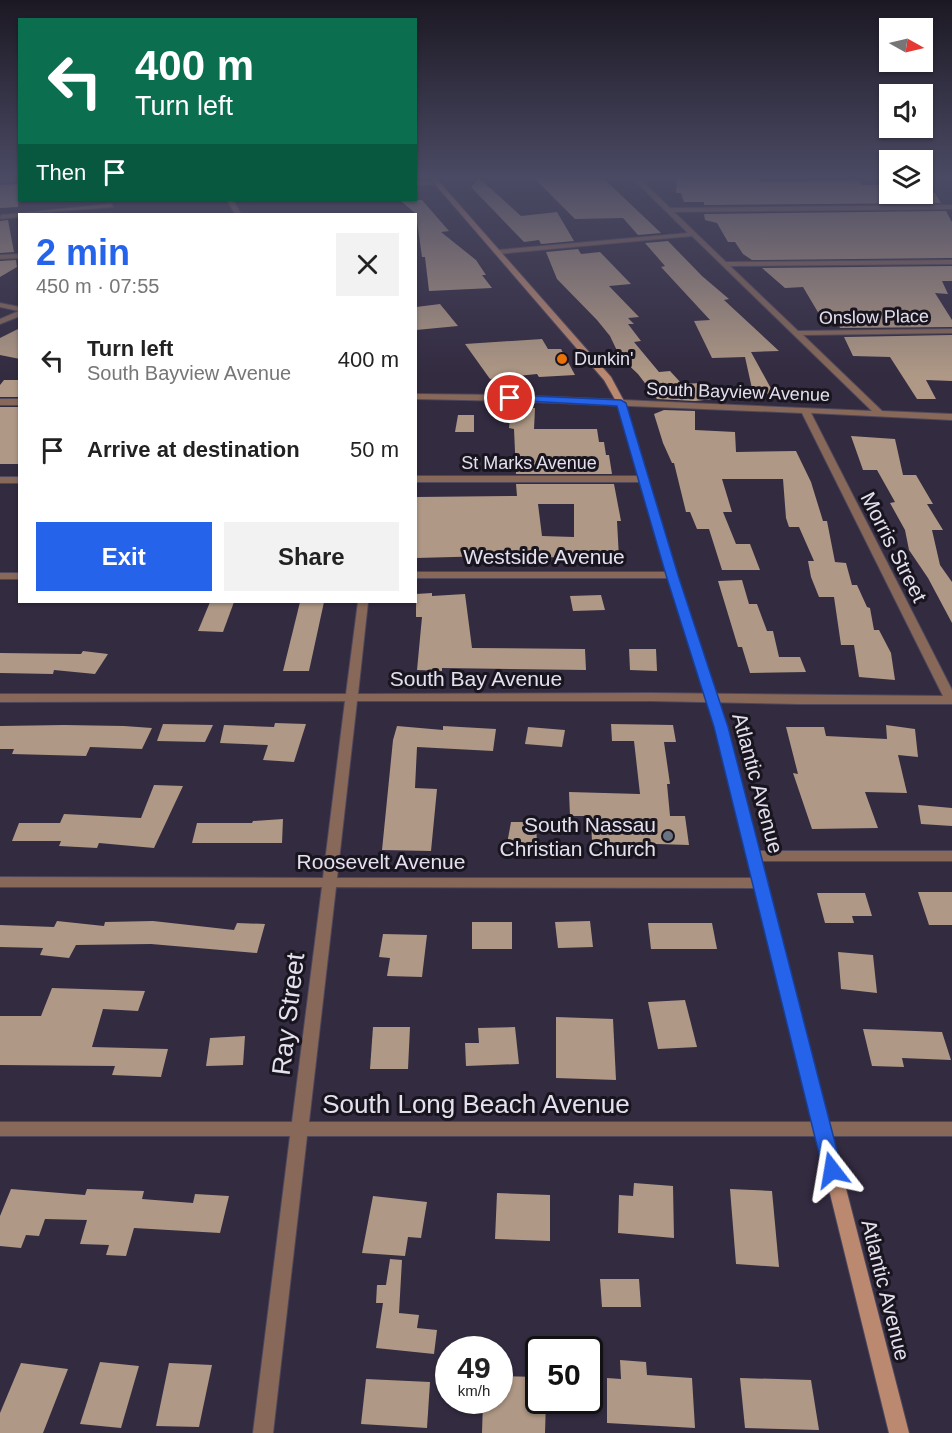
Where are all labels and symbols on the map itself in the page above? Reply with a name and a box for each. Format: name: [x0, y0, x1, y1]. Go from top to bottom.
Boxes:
north arrow: [879, 18, 933, 72]
street label: Onslow Place: [819, 306, 929, 328]
place label: Dunkin': [574, 349, 633, 369]
marker: Dunkin': [555, 352, 569, 366]
pin: [484, 372, 535, 423]
street label: South Bayview Avenue: [646, 379, 830, 405]
street label: St Marks Avenue: [461, 453, 597, 473]
street label: Morris Street: [856, 488, 932, 606]
street label: Westside Avenue: [463, 545, 625, 568]
street label: South Bay Avenue: [390, 667, 562, 690]
street label: Atlantic Avenue: [728, 710, 788, 856]
place label: South Nassau Christian Church: [500, 813, 656, 860]
marker: South Nassau Christian Church: [661, 829, 675, 843]
street label: Roosevelt Avenue: [297, 850, 465, 873]
street label: Ray Street: [266, 950, 310, 1077]
street label: South Long Beach Avenue: [322, 1089, 630, 1119]
position arrow: [800, 1138, 864, 1202]
street label: Atlantic Avenue: [857, 1217, 915, 1363]
speed limit sign: 50: [525, 1336, 603, 1414]

